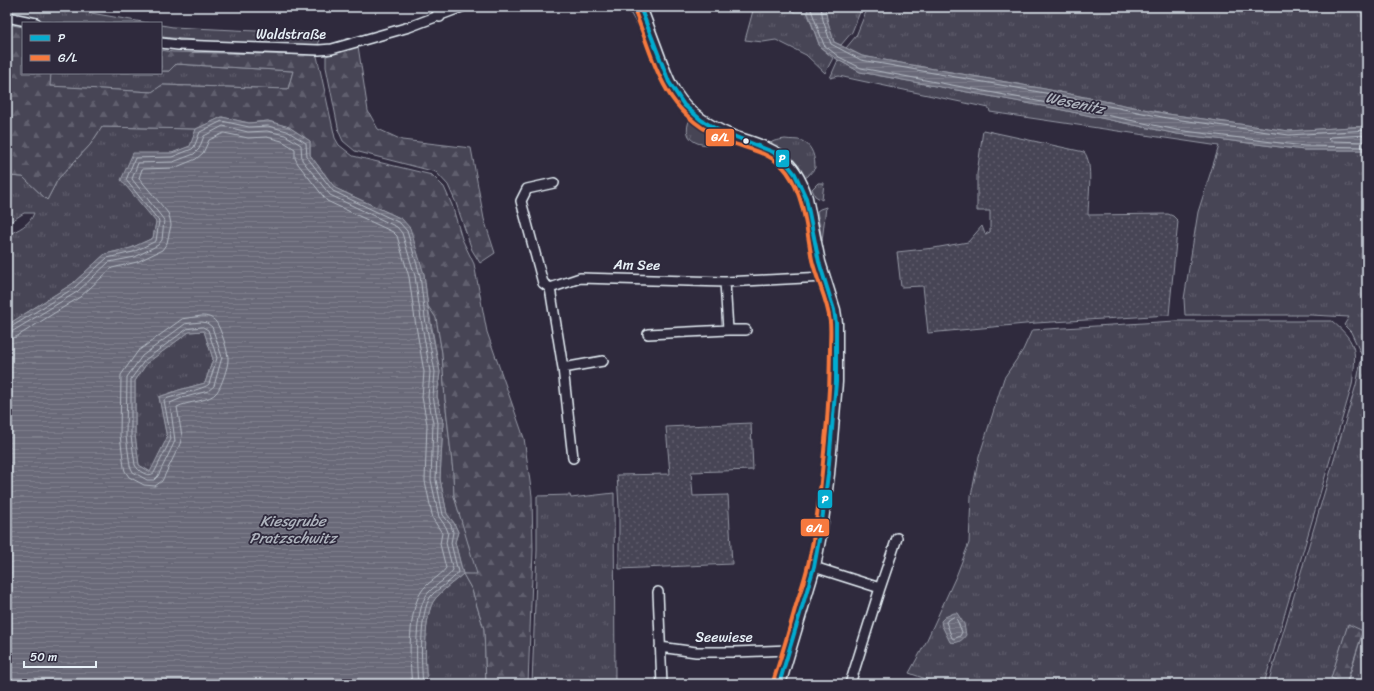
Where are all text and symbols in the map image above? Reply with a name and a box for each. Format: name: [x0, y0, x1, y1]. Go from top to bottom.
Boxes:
legend: [22, 22, 162, 74]
street label: Waldstraße: [256, 22, 326, 47]
text: P: [58, 27, 66, 49]
text: G/L: [58, 47, 77, 69]
water label: Wesenitz: [1043, 84, 1110, 122]
line badge: G/L: [705, 128, 735, 147]
text: G/L: [710, 128, 730, 147]
unlabelled marker: [741, 136, 751, 146]
line badge: P: [775, 149, 790, 168]
text: P: [779, 149, 786, 168]
street label: Am See: [612, 252, 661, 278]
line badge: P: [817, 489, 833, 509]
text: P: [822, 490, 829, 509]
water label: Kiesgrube Pratzschwitz: [250, 508, 338, 551]
line badge: G/L: [800, 518, 830, 537]
text: G/L: [805, 519, 825, 538]
street label: Seewiese: [695, 625, 753, 650]
scale bar: [24, 643, 96, 669]
text: 50 m: [30, 646, 57, 668]

